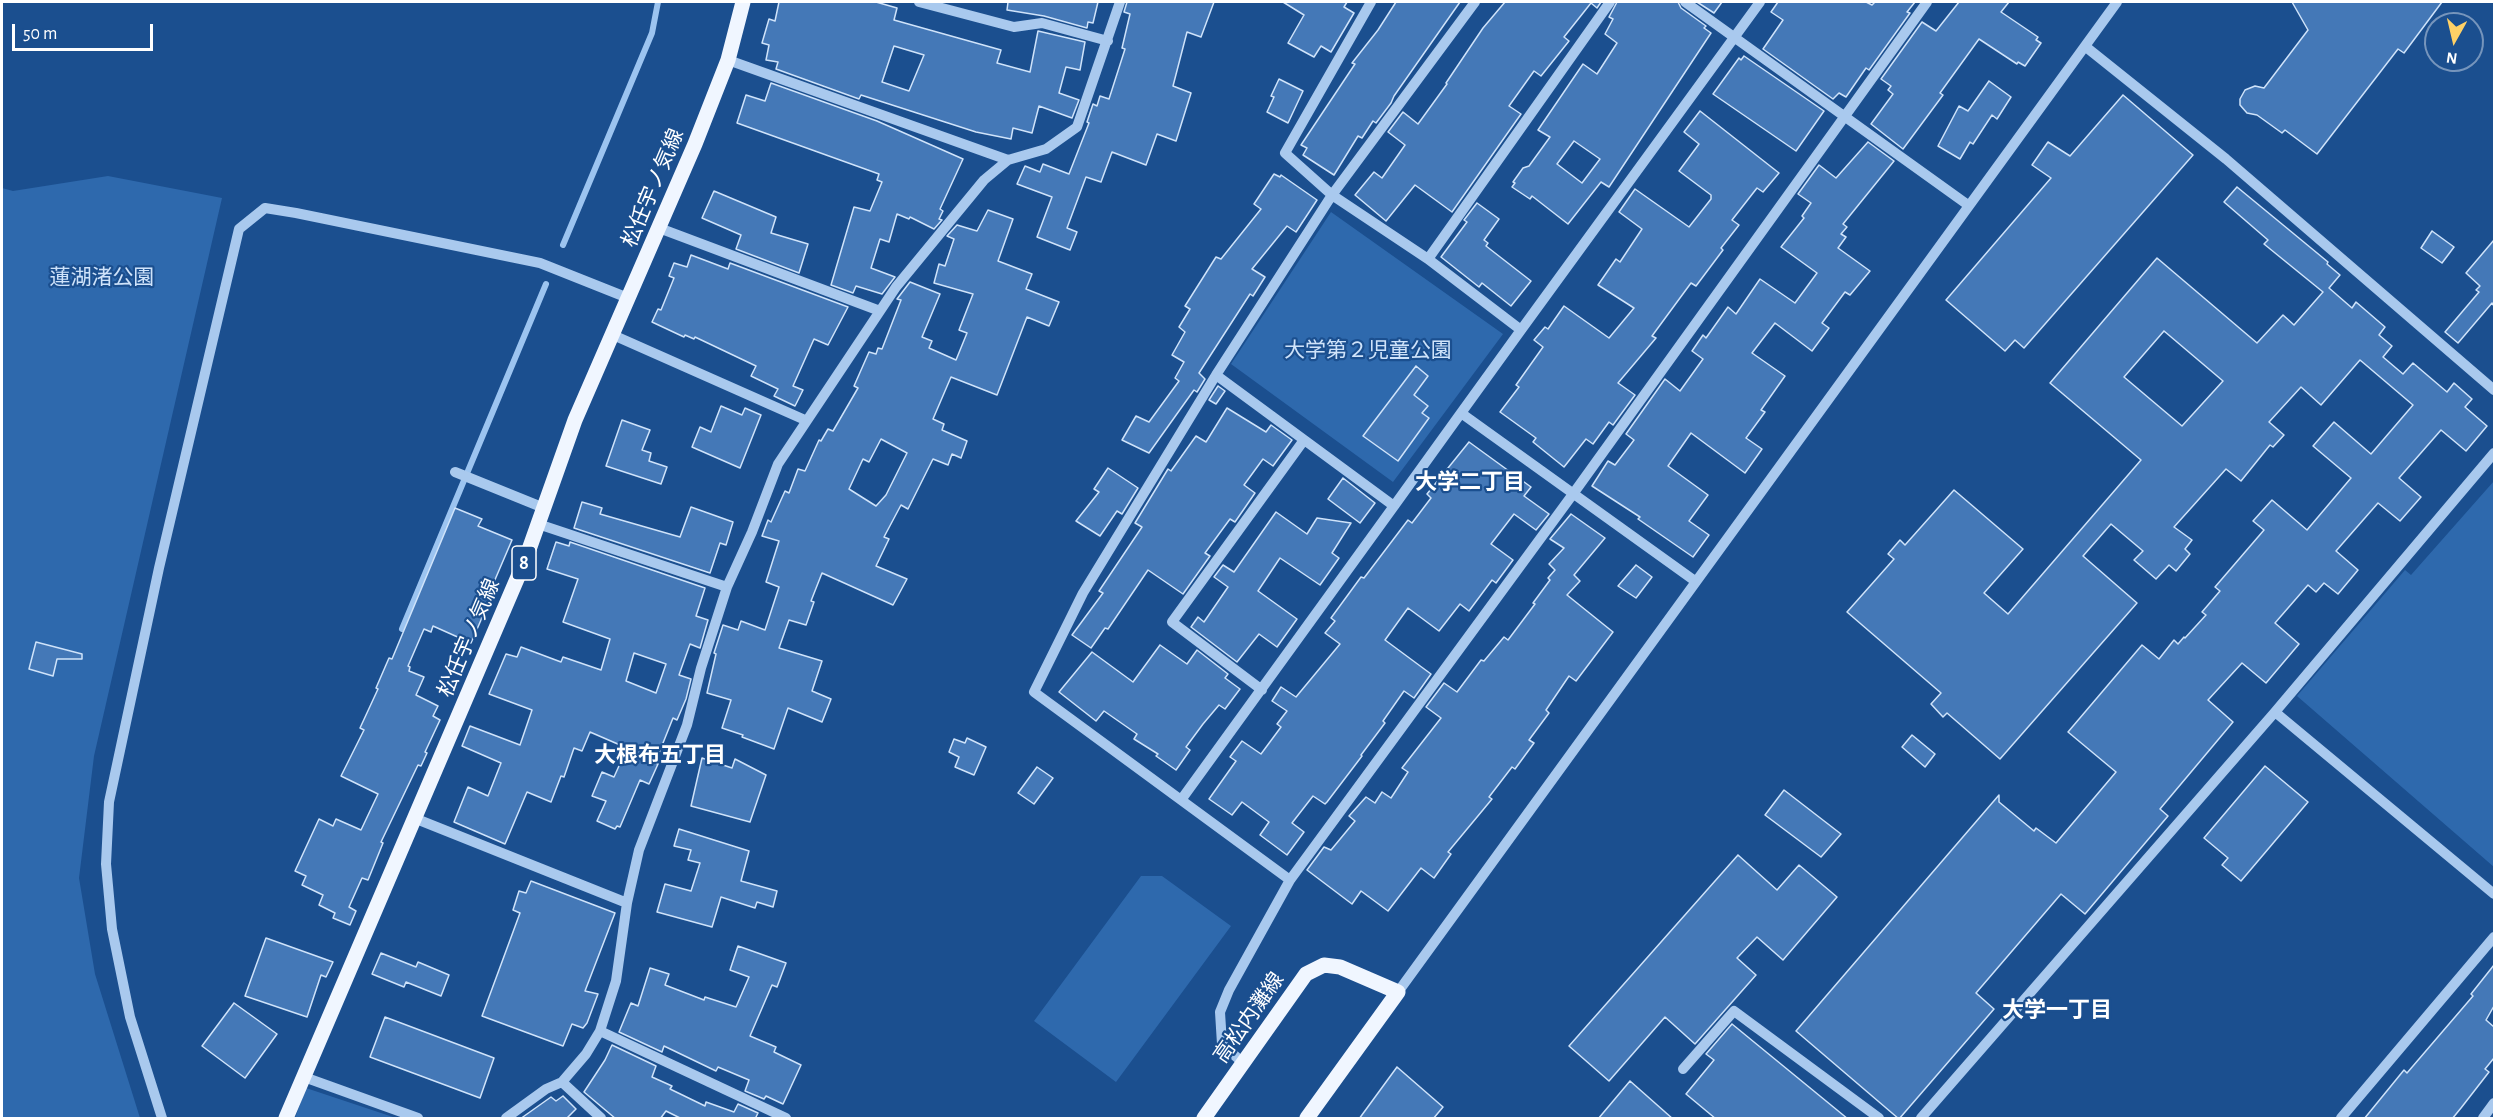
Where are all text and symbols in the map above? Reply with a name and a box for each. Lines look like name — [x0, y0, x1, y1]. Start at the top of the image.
scale bar — [15, 12, 156, 50]
north arrow — [2424, 12, 2484, 72]
text: 50 m — [23, 25, 57, 43]
text: N — [2445, 49, 2458, 67]
street label: 松任宇ノ気線 — [617, 125, 689, 251]
park label: 蓮湖渚公園 — [50, 265, 154, 291]
park label: 大学第２児童公園 — [1284, 338, 1452, 364]
district label: 大学二丁目 — [1415, 469, 1525, 495]
road number: 8 — [512, 546, 536, 580]
street label: 松任宇ノ気線 — [433, 575, 505, 701]
district label: 大根布五丁目 — [594, 742, 726, 768]
street label: 高松内灘線 — [1209, 968, 1289, 1068]
district label: 大学一丁目 — [2002, 997, 2112, 1023]

